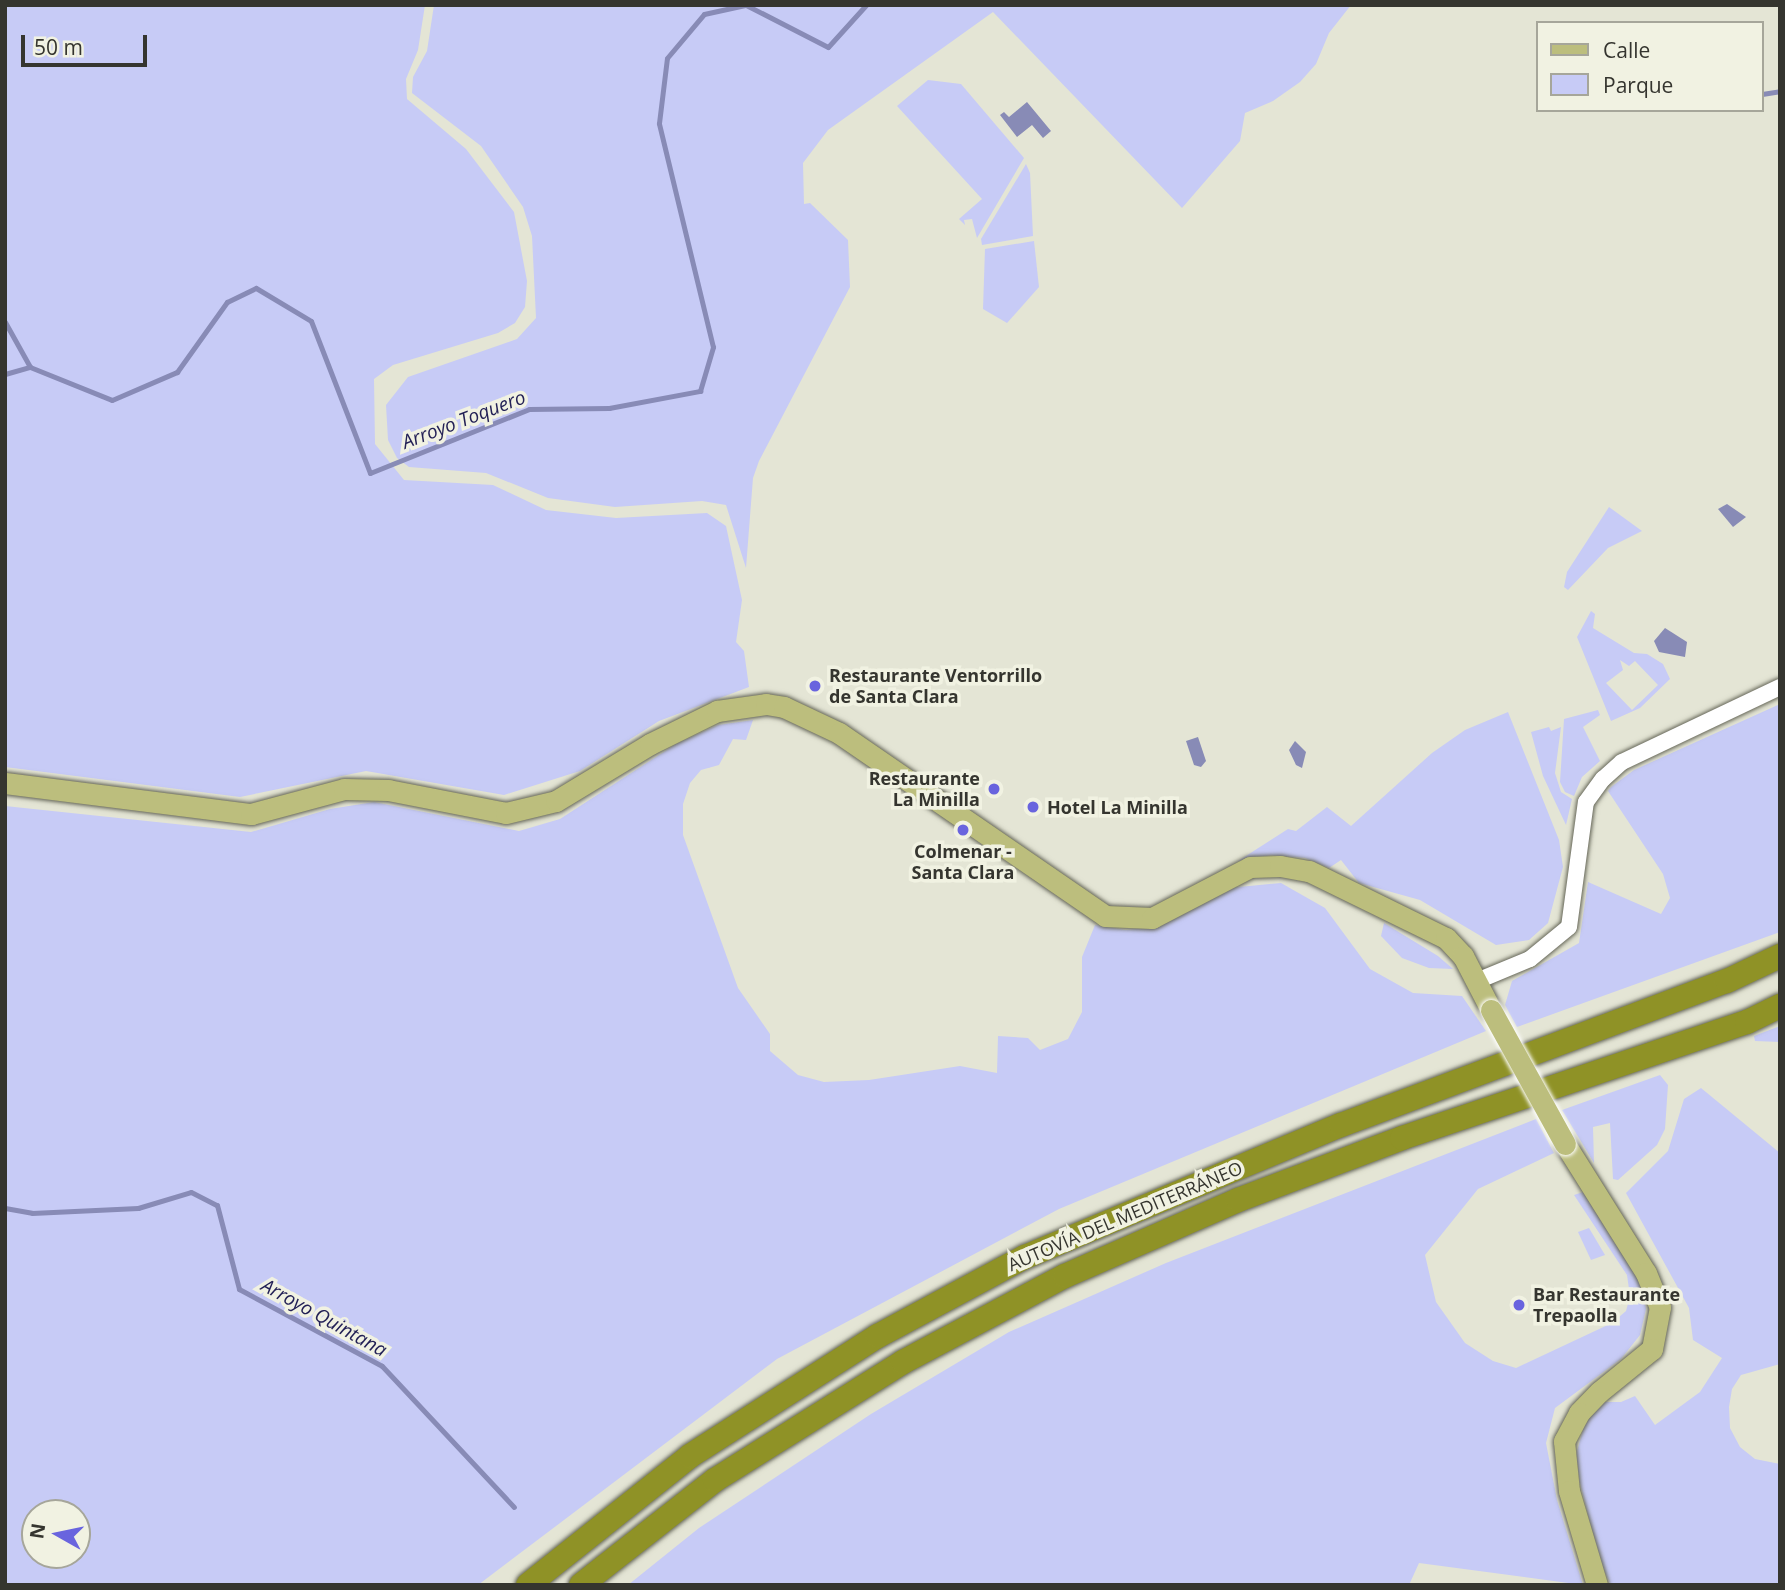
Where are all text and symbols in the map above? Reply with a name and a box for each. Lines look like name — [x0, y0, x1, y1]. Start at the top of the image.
scale bar — [24, 21, 150, 65]
legend — [1536, 21, 1764, 112]
text: 50 m — [34, 33, 83, 61]
text: Calle — [1603, 36, 1650, 64]
text: Parque — [1603, 71, 1673, 99]
water label: Arroyo Toquero — [399, 386, 529, 454]
place label: Restaurante Ventorrillo de Santa Clara — [829, 665, 1042, 708]
marker: Restaurante Ventorrillo de Santa Clara — [807, 678, 823, 694]
place label: Restaurante La Minilla — [869, 768, 980, 810]
marker: Restaurante La Minilla — [986, 781, 1002, 797]
place label: Hotel La Minilla — [1047, 796, 1188, 818]
marker: Hotel La Minilla — [1025, 799, 1041, 815]
marker: Colmenar - Santa Clara — [955, 822, 971, 838]
place label: Colmenar - Santa Clara — [912, 841, 1014, 884]
street label: AUTOVÍA DEL MEDITERRÁNEO — [1004, 1157, 1246, 1275]
water label: Arroyo Quintana — [257, 1274, 391, 1362]
place label: Bar Restaurante Trepaolla — [1533, 1284, 1680, 1326]
marker: Bar Restaurante Trepaolla — [1511, 1297, 1527, 1313]
north arrow — [21, 1499, 91, 1569]
text: N — [23, 1521, 51, 1541]

